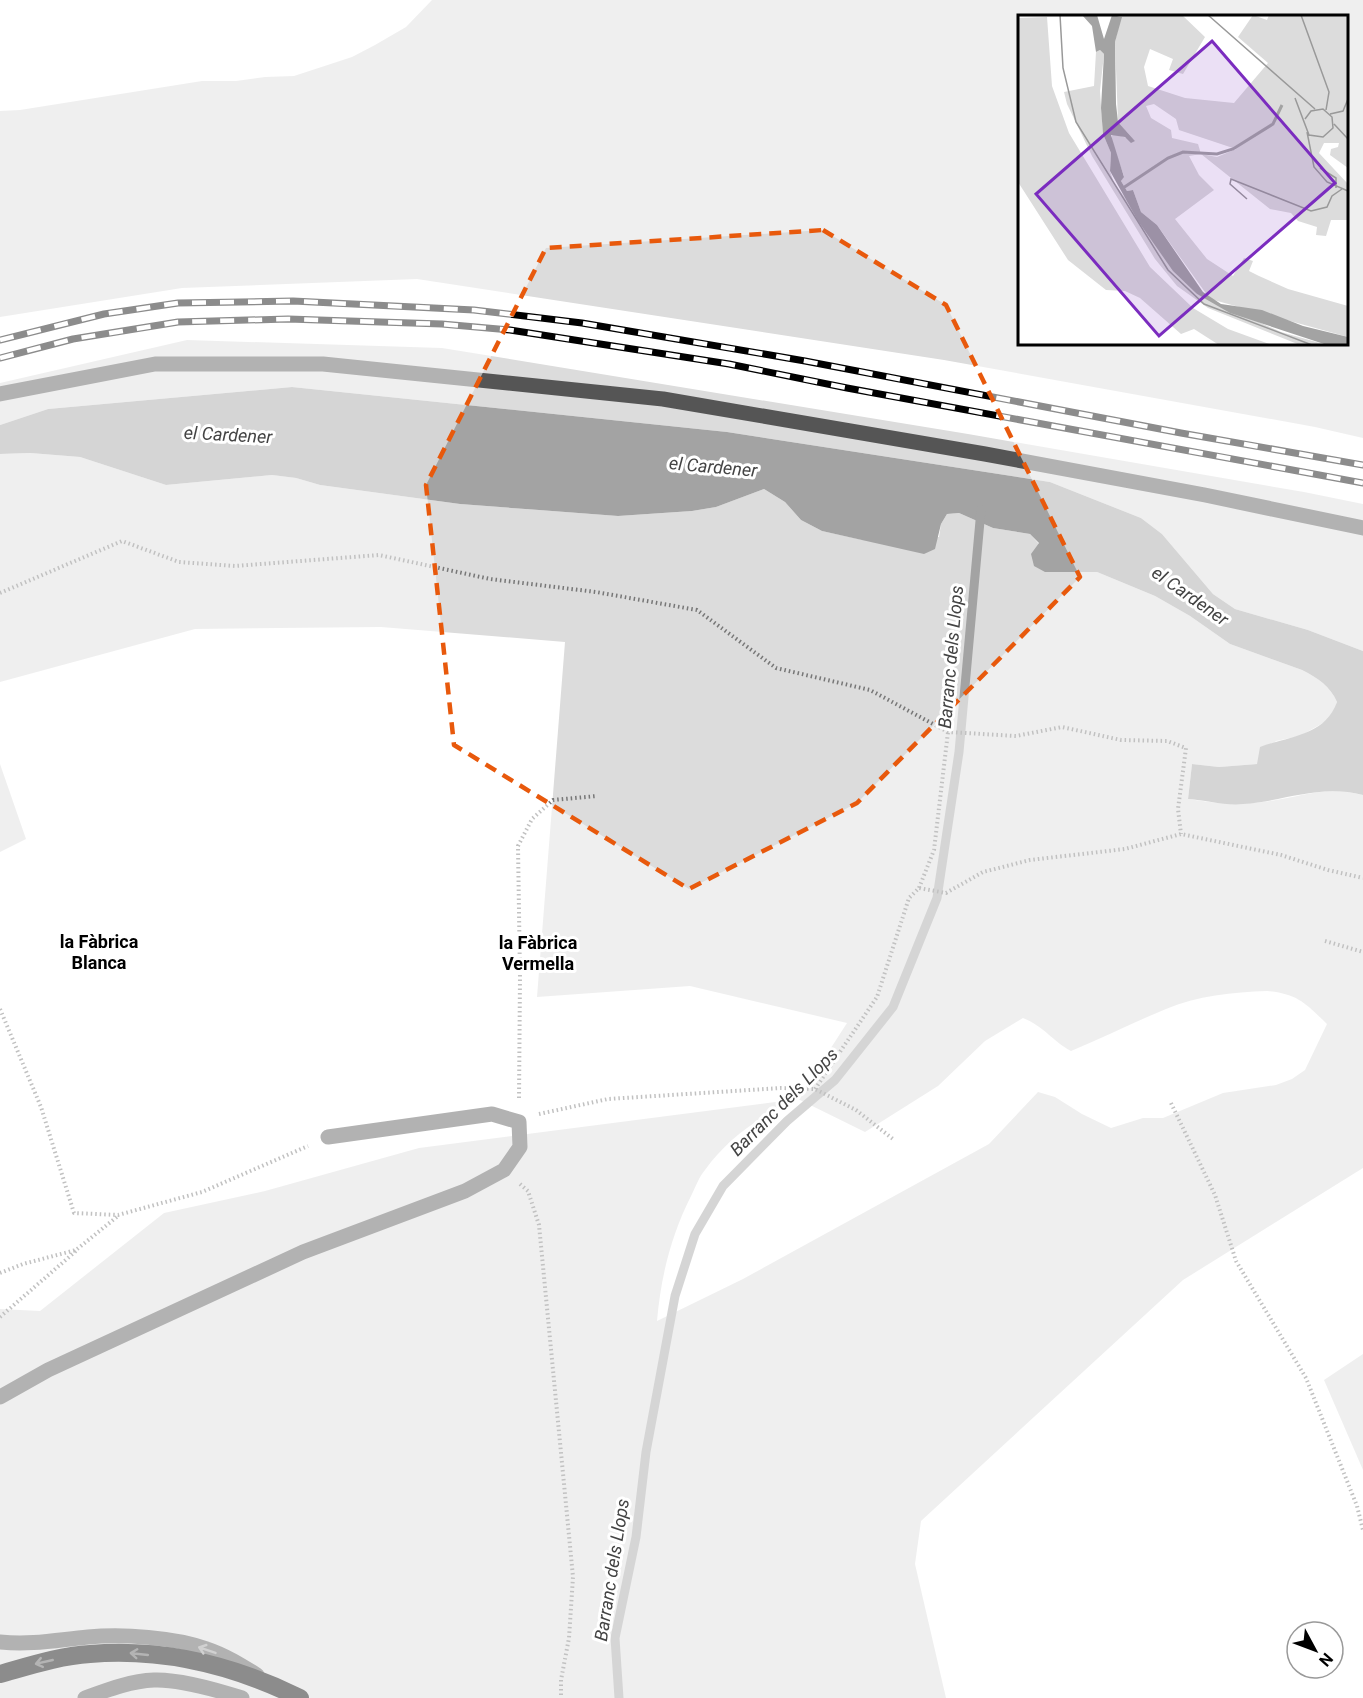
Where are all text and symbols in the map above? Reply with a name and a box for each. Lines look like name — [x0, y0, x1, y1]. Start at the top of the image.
inset map — [1018, 15, 1348, 345]
water label: el Cardener — [183, 422, 274, 447]
water label: el Cardener — [668, 452, 759, 481]
water label: el Cardener — [1148, 562, 1233, 630]
water label: Barranc dels Llops — [934, 584, 967, 729]
district label: la Fàbrica Blanca — [60, 931, 139, 973]
district label: la Fàbrica Vermella — [499, 932, 578, 974]
water label: Barranc dels Llops — [725, 1043, 842, 1160]
water label: Barranc dels Llops — [590, 1497, 633, 1643]
north arrow — [1285, 1620, 1345, 1680]
one-way arrow — [198, 1643, 217, 1654]
one-way arrow — [130, 1648, 150, 1659]
text: N — [1315, 1649, 1337, 1670]
one-way arrow — [34, 1657, 54, 1668]

